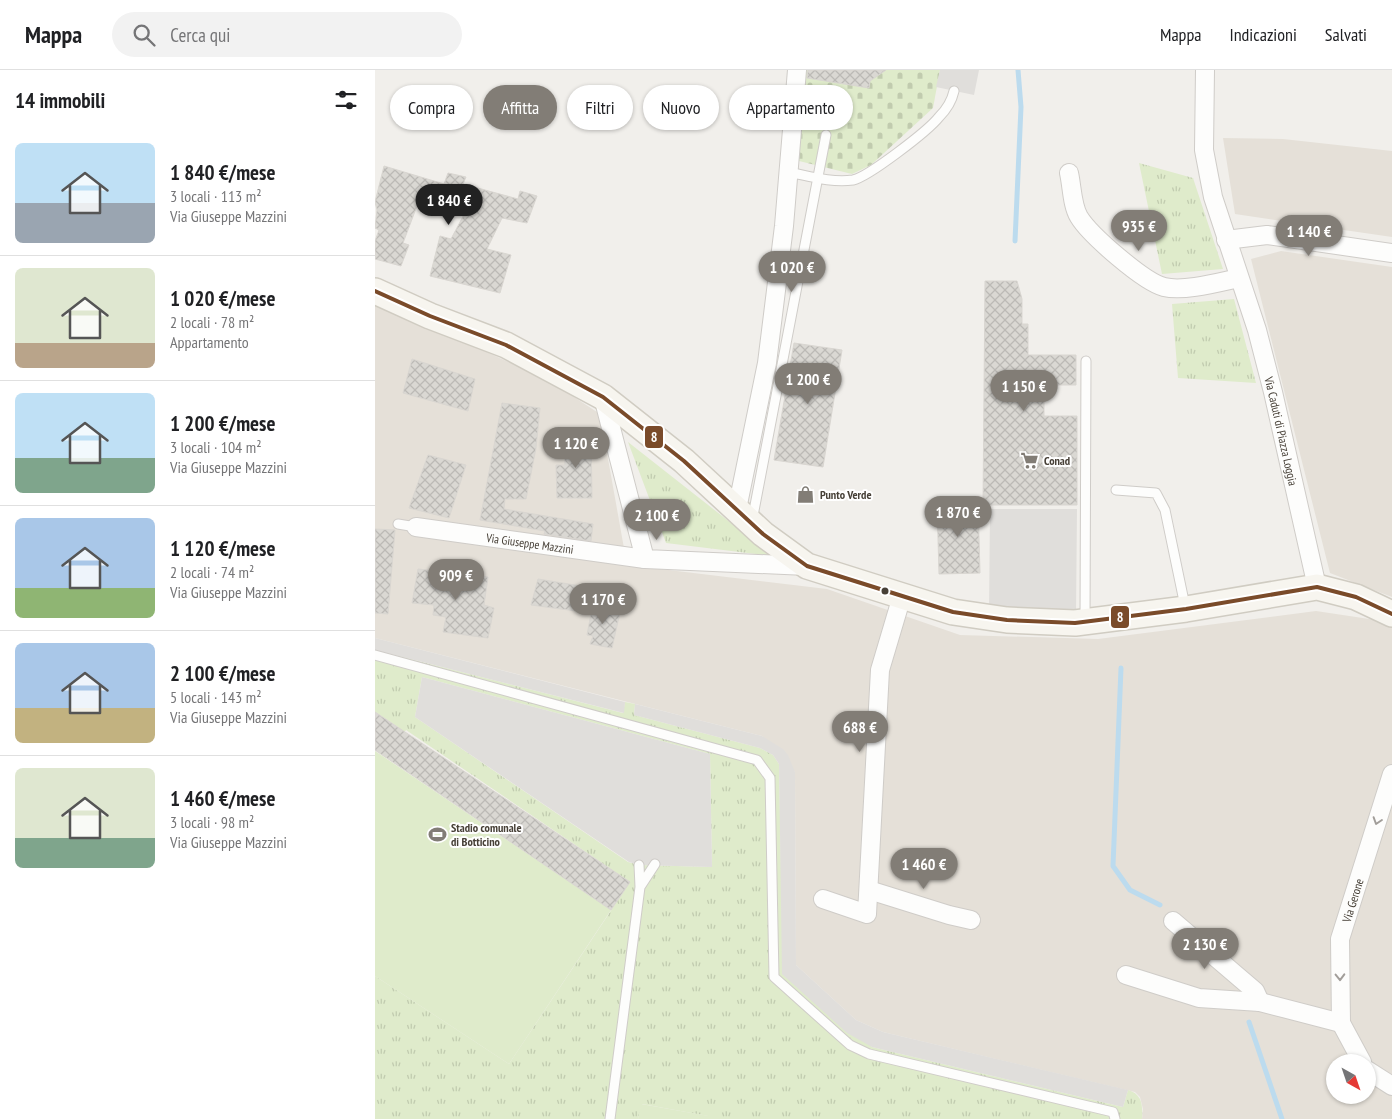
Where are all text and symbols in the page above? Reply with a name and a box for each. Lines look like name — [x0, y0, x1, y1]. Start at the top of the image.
search box — [112, 12, 462, 57]
text: Mappa — [25, 19, 82, 50]
icon: search — [130, 21, 158, 49]
text: Cerca qui — [170, 23, 230, 47]
text: Mappa — [1160, 23, 1201, 46]
text: Indicazioni — [1229, 23, 1297, 46]
text: Salvati — [1325, 23, 1367, 46]
chip: Compra — [390, 85, 473, 130]
chip: Affitta — [483, 85, 557, 130]
chip: Filtri — [567, 85, 633, 130]
chip: Nuovo — [643, 85, 719, 130]
chip: Appartamento — [729, 85, 853, 130]
icon: filters — [332, 86, 360, 114]
text: 14 immobili — [15, 87, 105, 114]
text: 1 840 €/mese — [170, 159, 275, 186]
icon: home — [55, 163, 115, 223]
pin: 1 840 € — [403, 184, 495, 226]
text: 3 locali · 113 m² — [170, 186, 261, 206]
text: 1 840 € — [427, 190, 471, 210]
text: Via Giuseppe Mazzini — [170, 206, 287, 226]
pin: 935 € — [1104, 210, 1174, 252]
pin: 1 140 € — [1263, 214, 1355, 257]
text: 935 € — [1122, 216, 1156, 236]
text: 1 140 € — [1287, 221, 1331, 241]
pin: 1 020 € — [746, 250, 838, 293]
text: 1 020 € — [770, 257, 814, 277]
text: 1 020 €/mese — [170, 285, 275, 312]
icon: home — [55, 288, 115, 348]
text: 2 locali · 78 m² — [170, 312, 254, 332]
text: Appartamento — [170, 332, 249, 352]
pin: 1 200 € — [762, 362, 854, 405]
text: 1 200 € — [786, 369, 830, 389]
pin: 1 150 € — [978, 370, 1070, 412]
street label: Via Caduti di Piazza Loggia — [1262, 374, 1301, 487]
text: 1 150 € — [1002, 376, 1046, 396]
text: 1 200 €/mese — [170, 410, 275, 437]
icon: home — [55, 413, 115, 473]
line badge: 8 — [644, 425, 664, 449]
pin: 1 120 € — [530, 426, 622, 469]
text: 8 — [651, 428, 657, 446]
text: 1 120 € — [554, 433, 598, 453]
text: 3 locali · 104 m² — [170, 437, 261, 457]
supermarket icon: Conad — [1020, 450, 1040, 470]
place label: Conad — [1044, 453, 1070, 468]
text: Via Giuseppe Mazzini — [170, 457, 287, 477]
shop icon: Punto Verde — [796, 484, 816, 504]
place label: Punto Verde — [820, 487, 872, 502]
pin: 1 870 € — [912, 496, 1004, 538]
pin: 2 100 € — [611, 498, 703, 541]
text: 1 870 € — [936, 502, 980, 522]
text: 2 100 € — [635, 505, 679, 525]
street label: Via Giuseppe Mazzini — [484, 529, 574, 556]
text: 1 120 €/mese — [170, 535, 275, 562]
icon: home — [55, 538, 115, 598]
pin: 909 € — [421, 558, 491, 601]
text: 2 locali · 74 m² — [170, 562, 254, 582]
text: 909 € — [439, 565, 473, 585]
text: Via Giuseppe Mazzini — [170, 582, 287, 602]
pin: 1 170 € — [557, 582, 649, 625]
unlabelled marker — [880, 586, 890, 596]
text: 1 170 € — [581, 589, 625, 609]
line badge: 8 — [1110, 605, 1130, 629]
text: 8 — [1117, 608, 1123, 626]
text: 2 100 €/mese — [170, 660, 275, 687]
icon: home — [55, 663, 115, 723]
text: 5 locali · 143 m² — [170, 687, 261, 707]
text: Via Giuseppe Mazzini — [170, 707, 287, 727]
pin: 688 € — [825, 710, 895, 753]
text: 688 € — [843, 717, 877, 737]
text: 1 460 €/mese — [170, 785, 275, 812]
icon: home — [55, 788, 115, 848]
text: 3 locali · 98 m² — [170, 812, 254, 832]
one-way arrow — [1373, 816, 1383, 824]
place label: Stadio comunale di Botticino — [451, 820, 522, 849]
sports icon: Stadio comunale di Botticino — [427, 824, 447, 844]
text: Via Giuseppe Mazzini — [170, 832, 287, 852]
pin: 1 460 € — [878, 848, 970, 890]
text: 1 460 € — [902, 854, 946, 874]
street label: Via Gerone — [1338, 876, 1366, 925]
pin: 2 130 € — [1159, 928, 1251, 970]
text: 2 130 € — [1183, 934, 1227, 954]
one-way arrow — [1335, 974, 1345, 982]
north arrow — [1326, 1054, 1376, 1104]
map controls — [1326, 1054, 1376, 1104]

